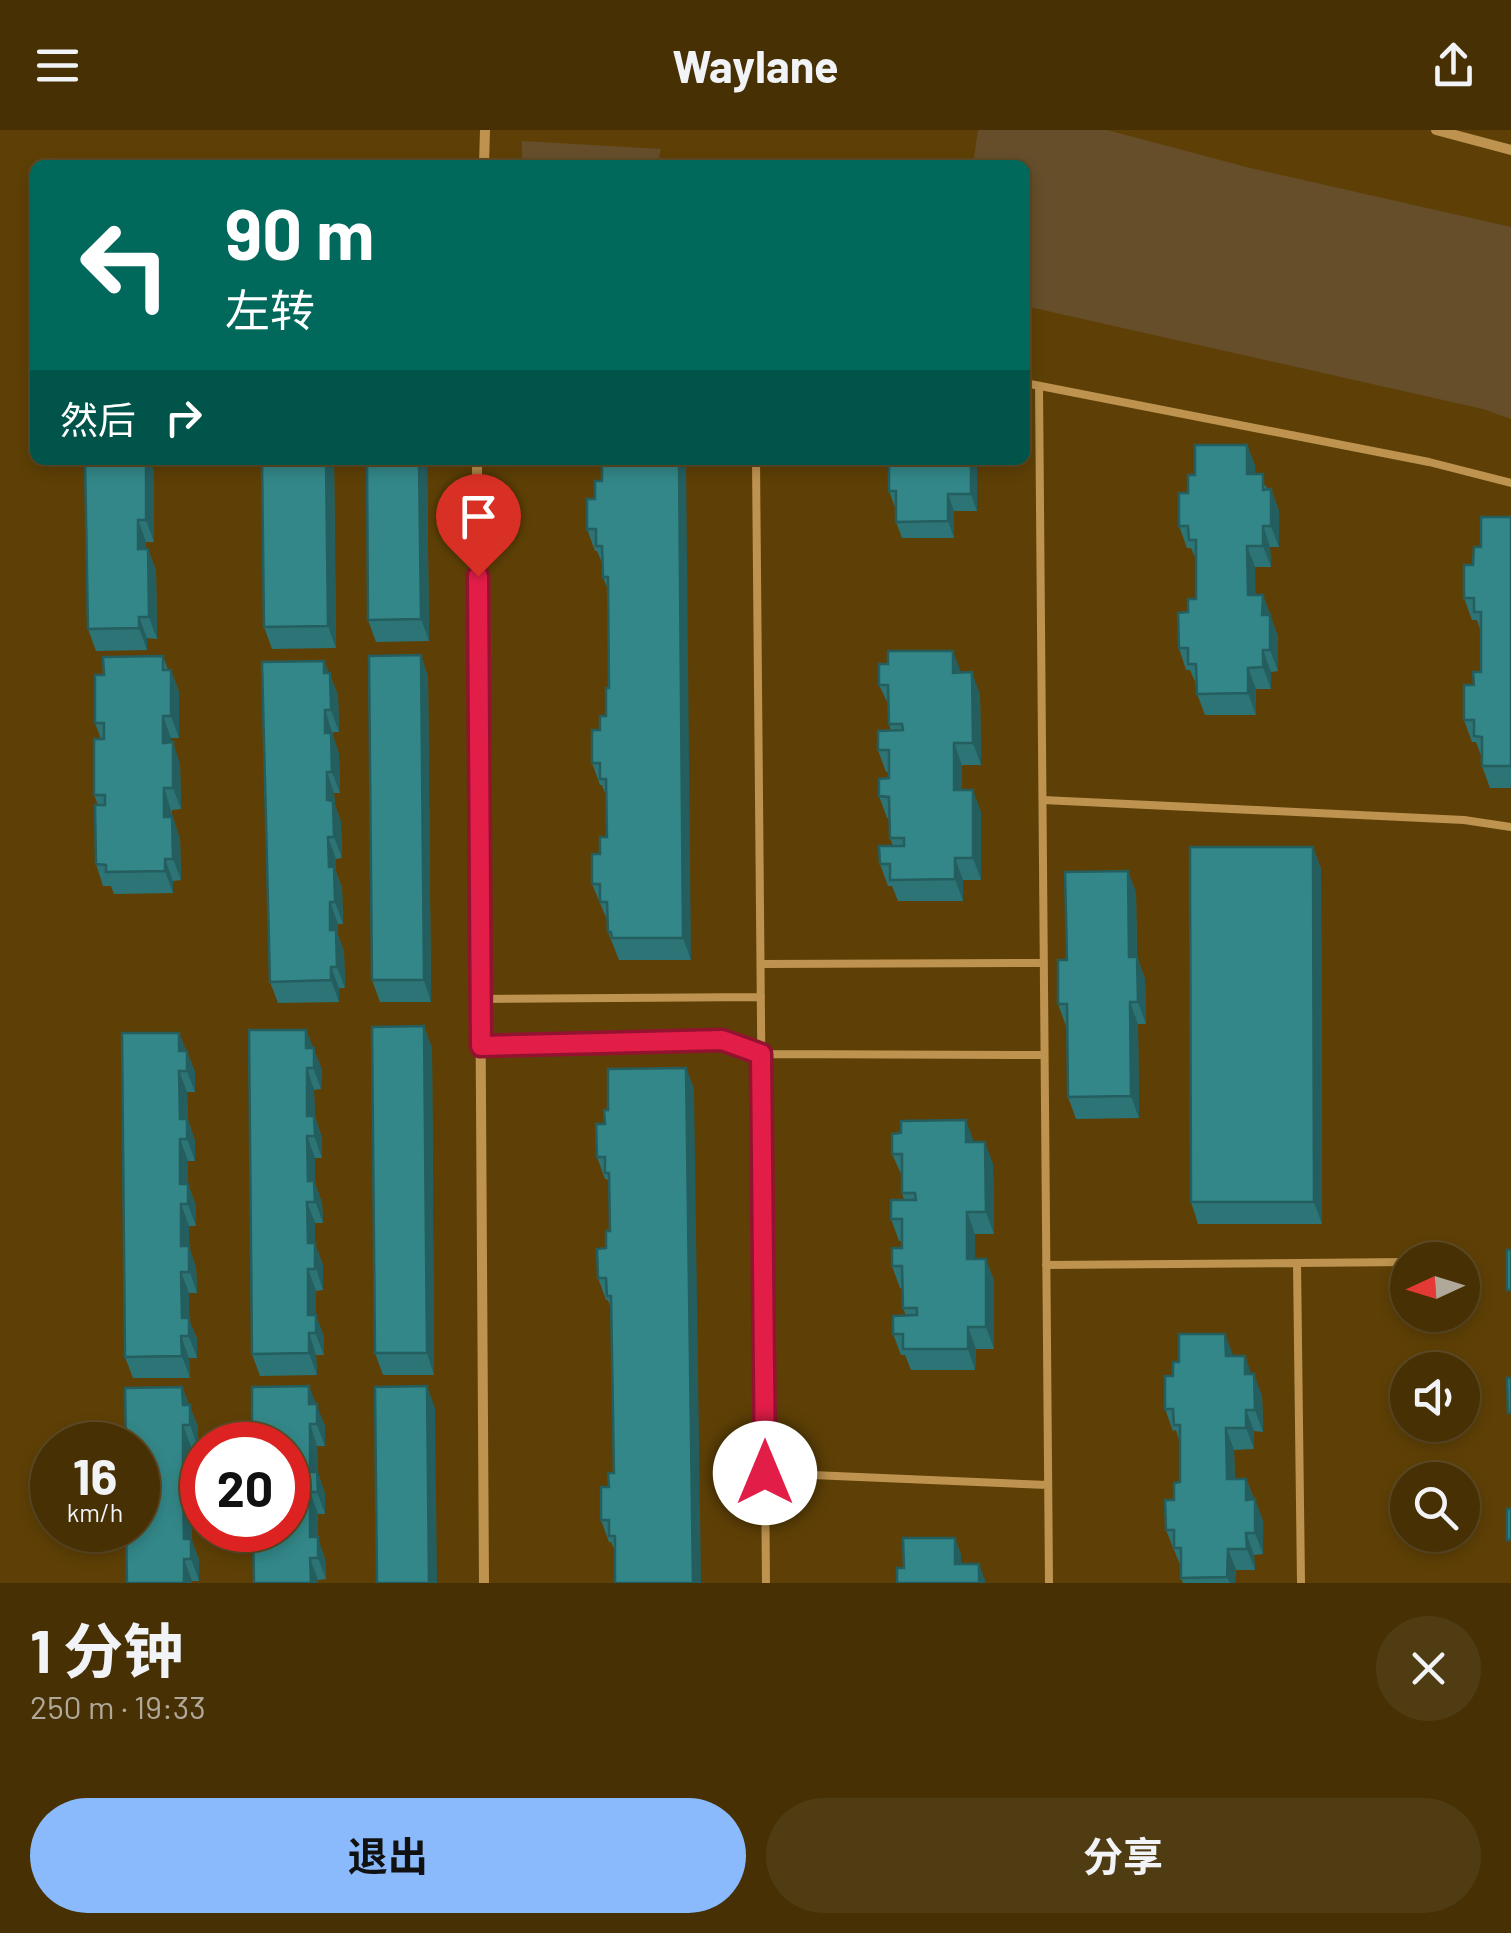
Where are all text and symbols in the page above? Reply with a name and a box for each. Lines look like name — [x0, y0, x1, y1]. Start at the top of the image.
icon: menu — [30, 38, 85, 93]
text: Waylane — [672, 38, 839, 92]
icon: share — [1426, 38, 1481, 93]
text: 90 m — [225, 190, 375, 274]
icon: left — [60, 200, 190, 330]
text: 左转 — [225, 282, 315, 336]
icon: right — [156, 390, 211, 445]
text: 然后 — [60, 396, 136, 442]
pin — [436, 474, 521, 577]
icon: arrive — [451, 489, 506, 544]
north arrow — [1390, 1242, 1480, 1332]
map controls — [1390, 1242, 1480, 1552]
button: sound — [1390, 1352, 1480, 1442]
position arrow — [713, 1421, 817, 1525]
speed limit sign: 20 — [180, 1422, 310, 1552]
text: 16 — [73, 1445, 117, 1505]
button: search — [1390, 1462, 1480, 1552]
text: km/h — [67, 1497, 123, 1527]
text: 1 分钟 — [30, 1613, 183, 1685]
button: close — [1376, 1616, 1481, 1721]
text: 250 m · 19:33 — [30, 1687, 206, 1725]
button: 退出 — [30, 1798, 746, 1913]
button: 分享 — [766, 1798, 1481, 1913]

